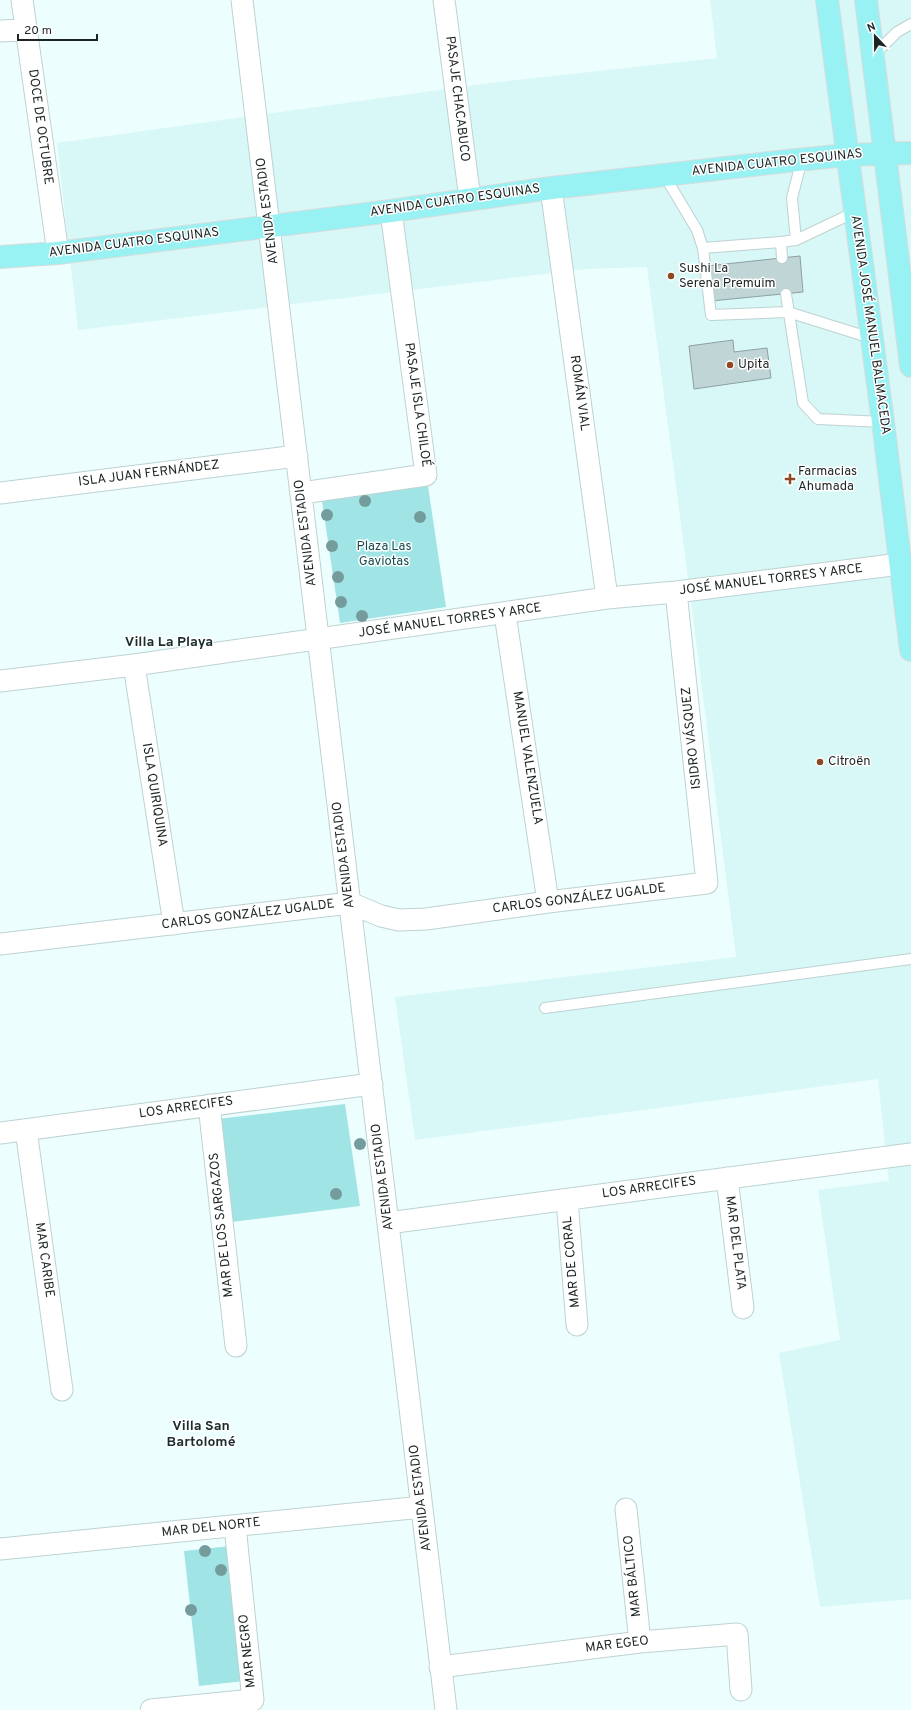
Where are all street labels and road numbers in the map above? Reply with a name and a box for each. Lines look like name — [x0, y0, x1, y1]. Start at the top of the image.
street label: PASAJE CHACABUCO — [441, 35, 473, 163]
street label: DOCE DE OCTUBRE — [24, 68, 56, 186]
street label: AVENIDA CUATRO ESQUINAS — [691, 146, 863, 180]
street label: AVENIDA ESTADIO — [253, 157, 283, 265]
street label: AVENIDA CUATRO ESQUINAS — [369, 181, 541, 221]
street label: AVENIDA JOSÉ MANUEL BALMACEDA — [847, 214, 895, 436]
street label: AVENIDA CUATRO ESQUINAS — [48, 225, 220, 261]
street label: PASAJE ISLA CHILOÉ — [400, 341, 436, 468]
street label: ROMÁN VIAL — [566, 354, 594, 432]
street label: ISLA JUAN FERNÁNDEZ — [77, 455, 220, 491]
street label: AVENIDA ESTADIO — [291, 479, 321, 587]
street label: JOSÉ MANUEL TORRES Y ARCE — [678, 559, 864, 599]
street label: JOSÉ MANUEL TORRES Y ARCE — [357, 598, 543, 642]
street label: ISIDRO VÁSQUEZ — [677, 686, 705, 790]
street label: MANUEL VALENZUELA — [509, 690, 546, 826]
street label: ISLA QUIRIQUINA — [138, 742, 170, 848]
street label: AVENIDA ESTADIO — [329, 801, 359, 909]
street label: CARLOS GONZÁLEZ UGALDE — [492, 878, 666, 918]
street label: CARLOS GONZÁLEZ UGALDE — [161, 894, 335, 934]
street label: LOS ARRECIFES — [138, 1093, 234, 1123]
street label: AVENIDA ESTADIO — [368, 1123, 398, 1231]
street label: MAR DE LOS SARGAZOS — [206, 1152, 238, 1298]
street label: LOS ARRECIFES — [601, 1173, 697, 1203]
street label: MAR DEL PLATA — [721, 1195, 749, 1291]
street label: MAR DE CORAL — [560, 1216, 584, 1308]
street label: MAR CARIBE — [31, 1221, 57, 1299]
street label: AVENIDA ESTADIO — [406, 1444, 436, 1552]
street label: MAR DEL NORTE — [161, 1515, 261, 1541]
street label: MAR BÁLTICO — [619, 1534, 645, 1618]
street label: MAR NEGRO — [236, 1613, 260, 1689]
street label: MAR EGEO — [584, 1633, 650, 1657]

